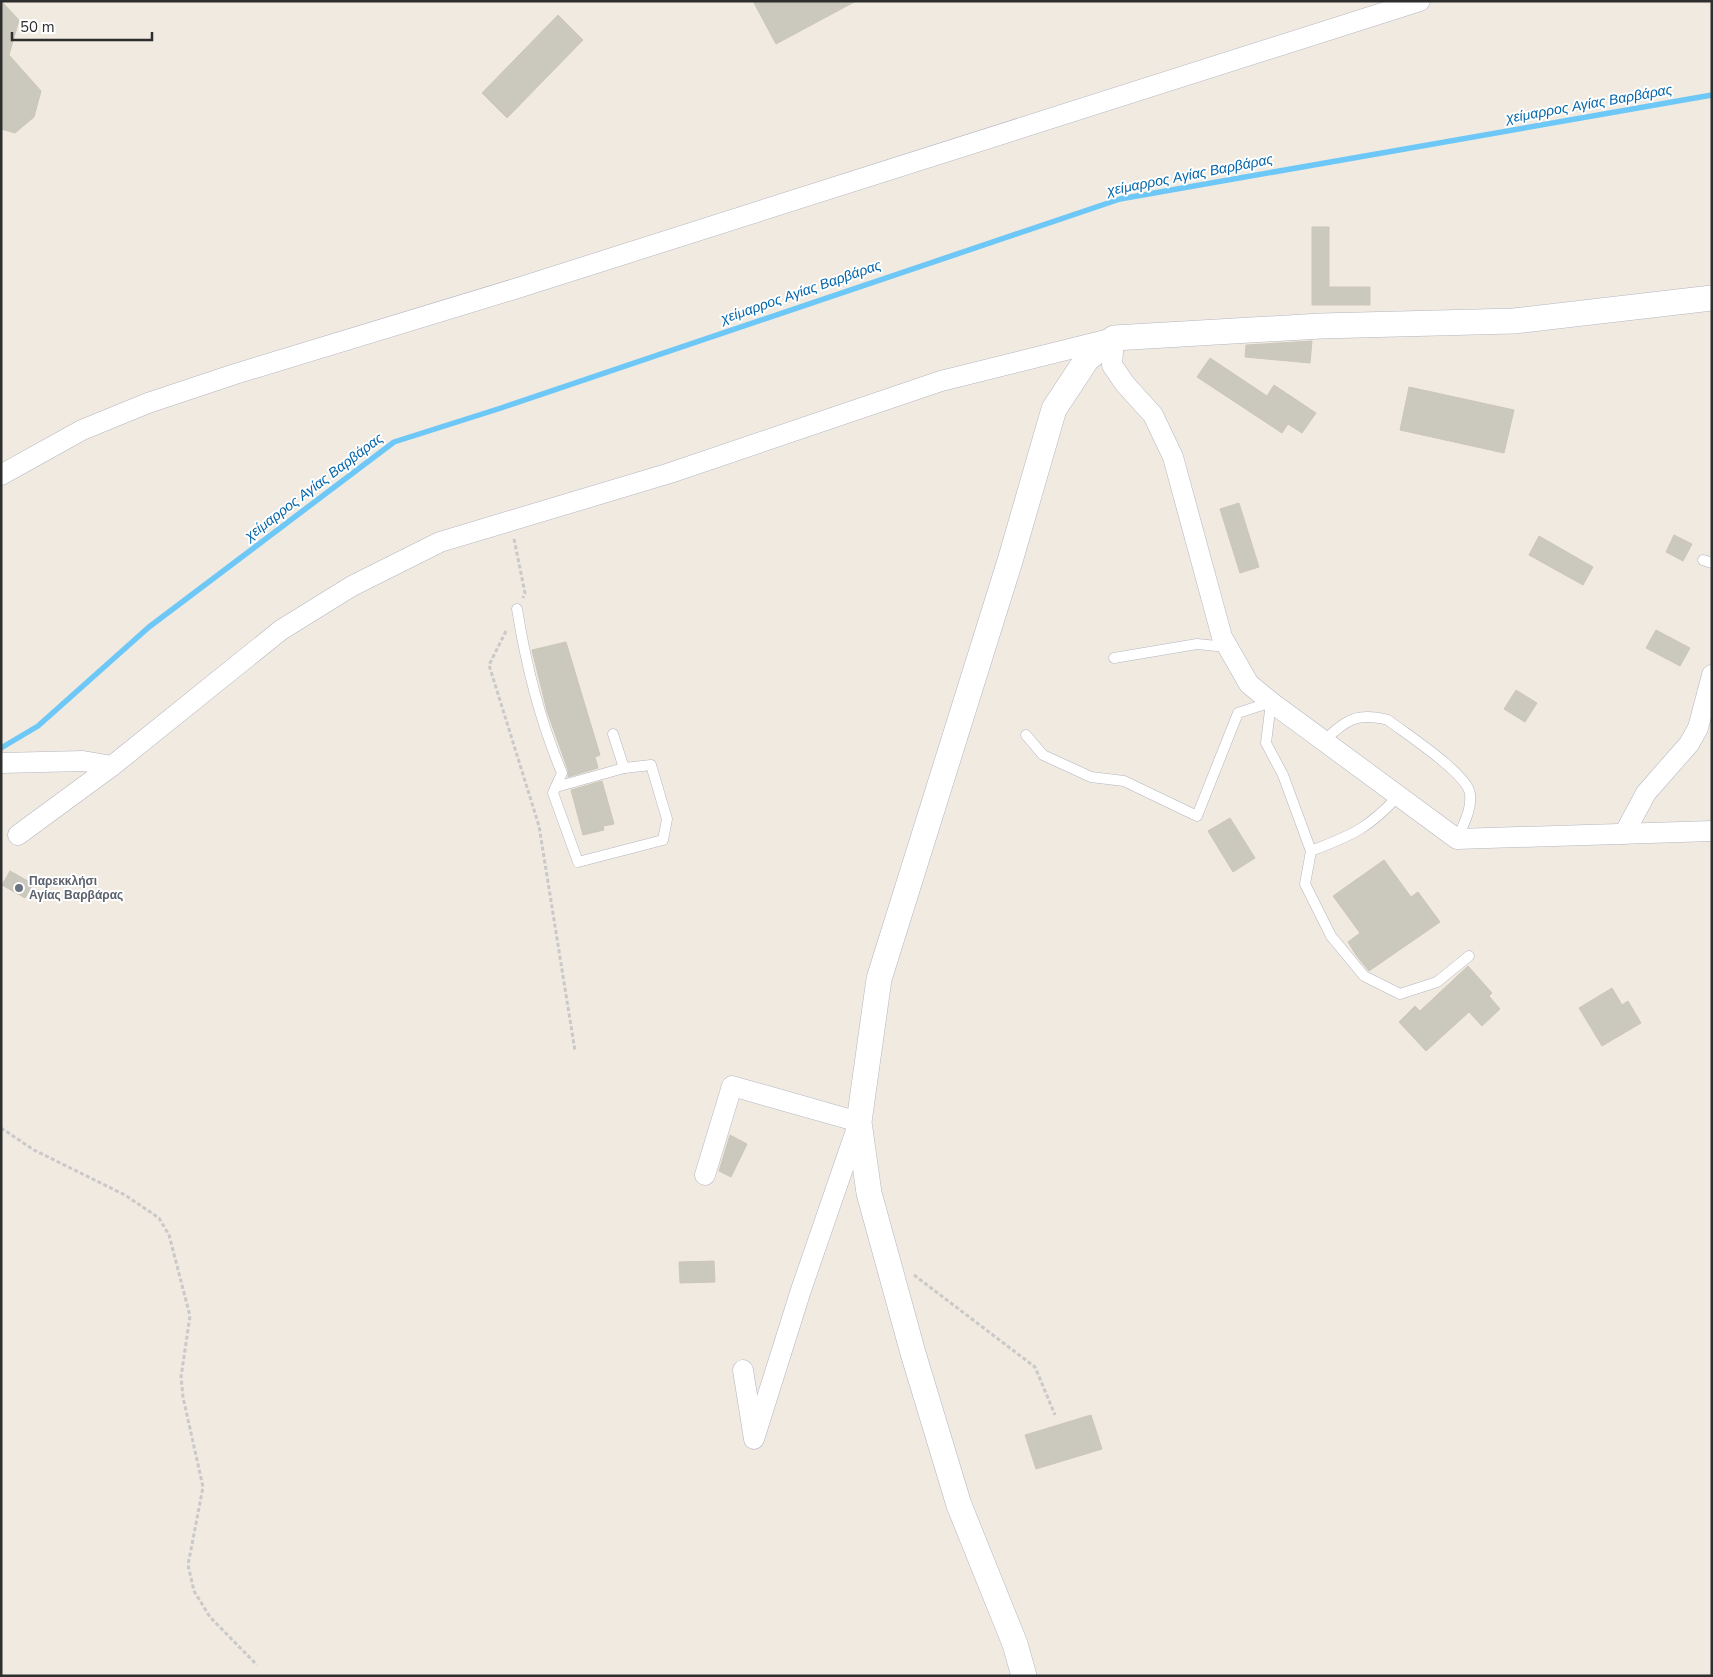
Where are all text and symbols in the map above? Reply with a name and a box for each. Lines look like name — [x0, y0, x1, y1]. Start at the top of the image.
scale bar — [12, 10, 152, 42]
text: 50 m — [20, 17, 55, 37]
water label: χείμαρρος Αγίας Βαρβάρας — [1502, 80, 1674, 128]
water label: χείμαρρος Αγίας Βαρβάρας — [1103, 150, 1275, 201]
water label: χείμαρρος Αγίας Βαρβάρας — [716, 255, 884, 329]
water label: χείμαρρος Αγίας Βαρβάρας — [239, 429, 387, 547]
place label: Παρεκκλήσι Αγίας Βαρβάρας — [29, 873, 123, 903]
marker: Παρεκκλήσι Αγίας Βαρβάρας — [13, 882, 25, 894]

